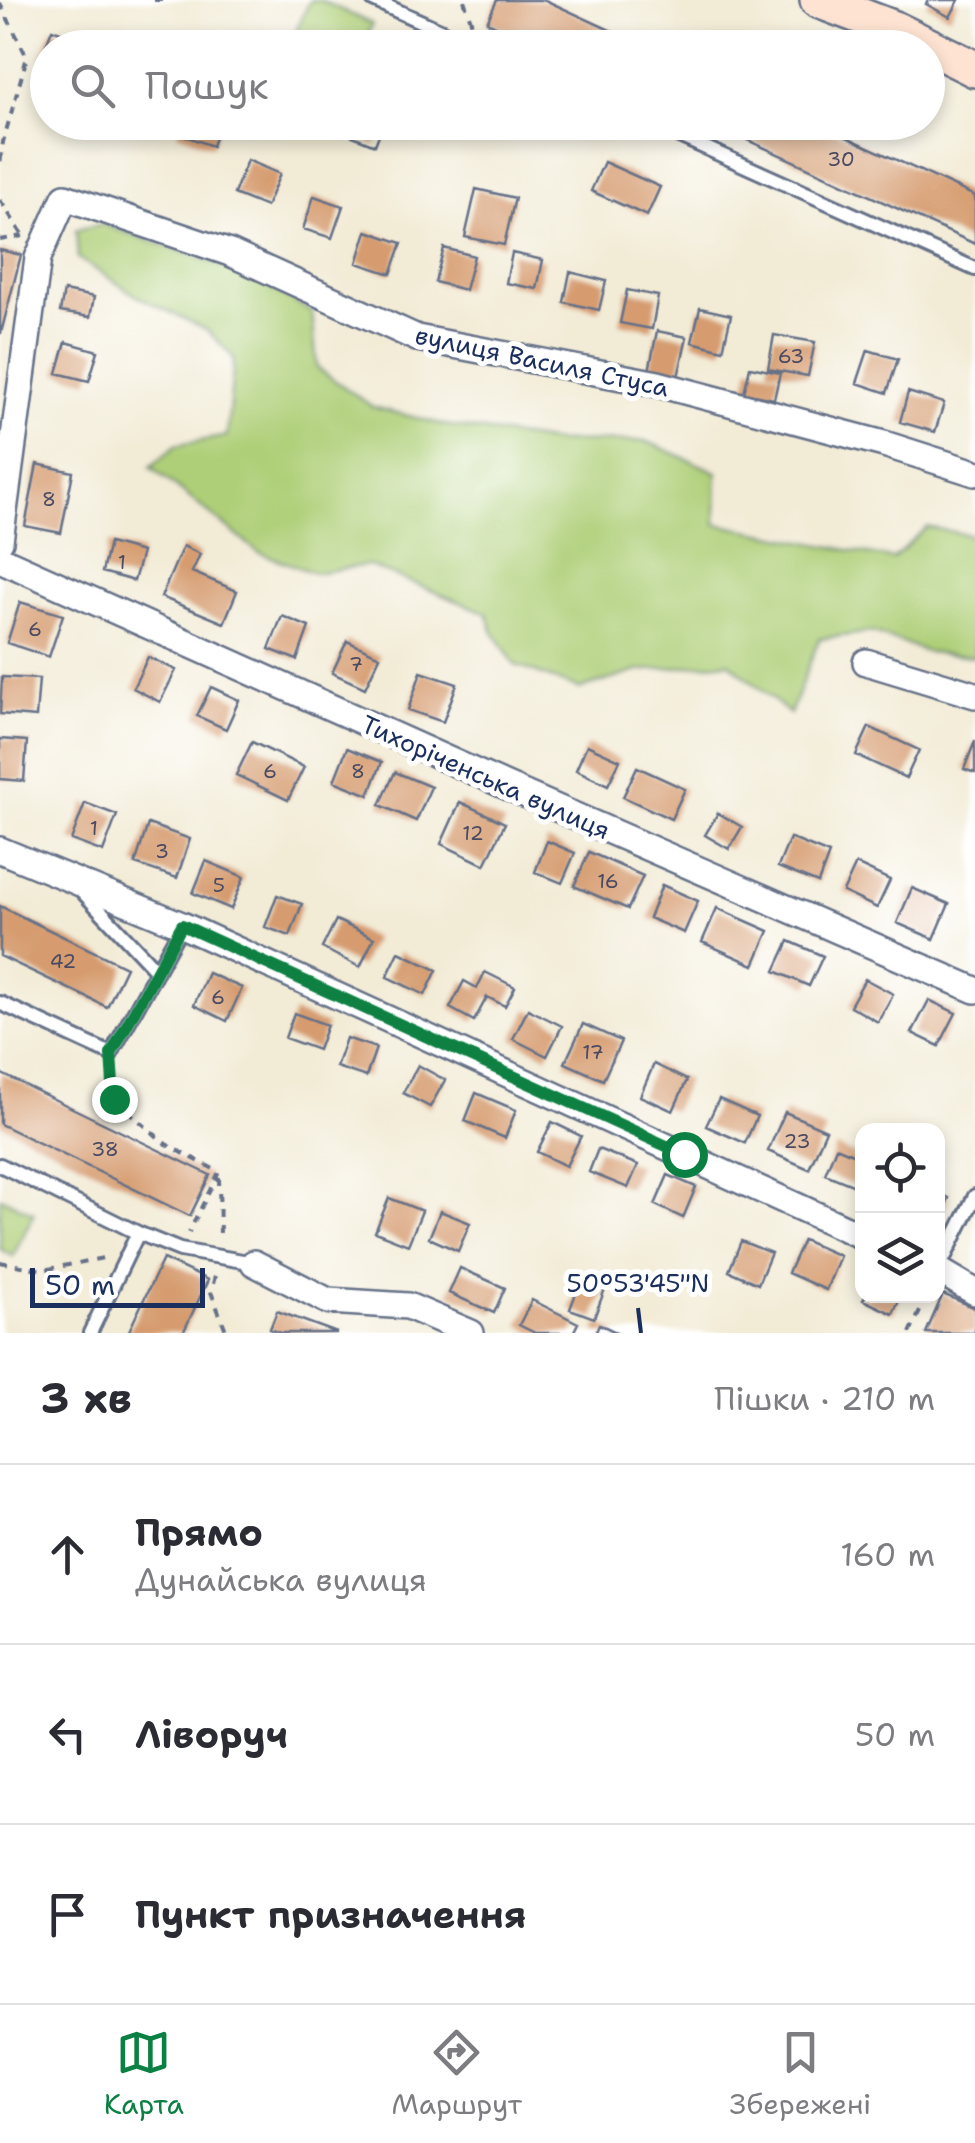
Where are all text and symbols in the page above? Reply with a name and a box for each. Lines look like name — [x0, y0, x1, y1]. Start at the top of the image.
search box — [30, 30, 945, 140]
icon: search — [65, 58, 120, 113]
text: Пошук — [145, 60, 268, 111]
house number: 30 — [827, 146, 855, 172]
street label: вулиця Василя Стуса — [412, 317, 672, 405]
house number: 63 — [778, 343, 804, 369]
house number: 8 — [42, 486, 56, 512]
house number: 1 — [118, 549, 126, 575]
house number: 6 — [28, 616, 42, 642]
house number: 7 — [349, 651, 363, 677]
street label: Тихоріченська вулиця — [356, 707, 616, 847]
house number: 6 — [263, 758, 277, 784]
house number: 8 — [351, 758, 365, 784]
house number: 1 — [90, 815, 98, 841]
house number: 12 — [462, 820, 484, 846]
house number: 3 — [155, 838, 169, 864]
house number: 16 — [597, 868, 619, 894]
house number: 5 — [213, 872, 225, 898]
house number: 42 — [50, 948, 76, 974]
house number: 6 — [211, 984, 225, 1010]
house number: 17 — [582, 1039, 604, 1065]
route end — [92, 1077, 138, 1123]
map controls — [855, 1123, 945, 1303]
button: locate — [855, 1123, 945, 1213]
house number: 23 — [784, 1128, 810, 1154]
route start — [662, 1132, 708, 1178]
house number: 38 — [91, 1136, 119, 1162]
button: layers — [855, 1213, 945, 1303]
scale bar — [30, 1263, 205, 1308]
text: 50 m — [45, 1266, 115, 1304]
text: 50°53'45"N — [567, 1266, 709, 1300]
text: 3 хв — [40, 1370, 132, 1426]
text: Пішки · 210 m — [714, 1377, 935, 1420]
text: Прямо — [135, 1507, 263, 1558]
icon: ahead — [40, 1527, 95, 1582]
text: 160 m — [840, 1533, 935, 1576]
text: Дунайська вулиця — [135, 1558, 427, 1601]
icon: left — [40, 1707, 95, 1762]
text: Ліворуч — [135, 1709, 288, 1760]
text: 50 m — [855, 1713, 935, 1756]
icon: arrive — [40, 1887, 95, 1942]
text: Пункт призначення — [135, 1889, 526, 1940]
tab: Карта — [104, 2025, 184, 2123]
tab: Маршрут — [391, 2025, 522, 2123]
tab: Збережені — [730, 2025, 871, 2123]

